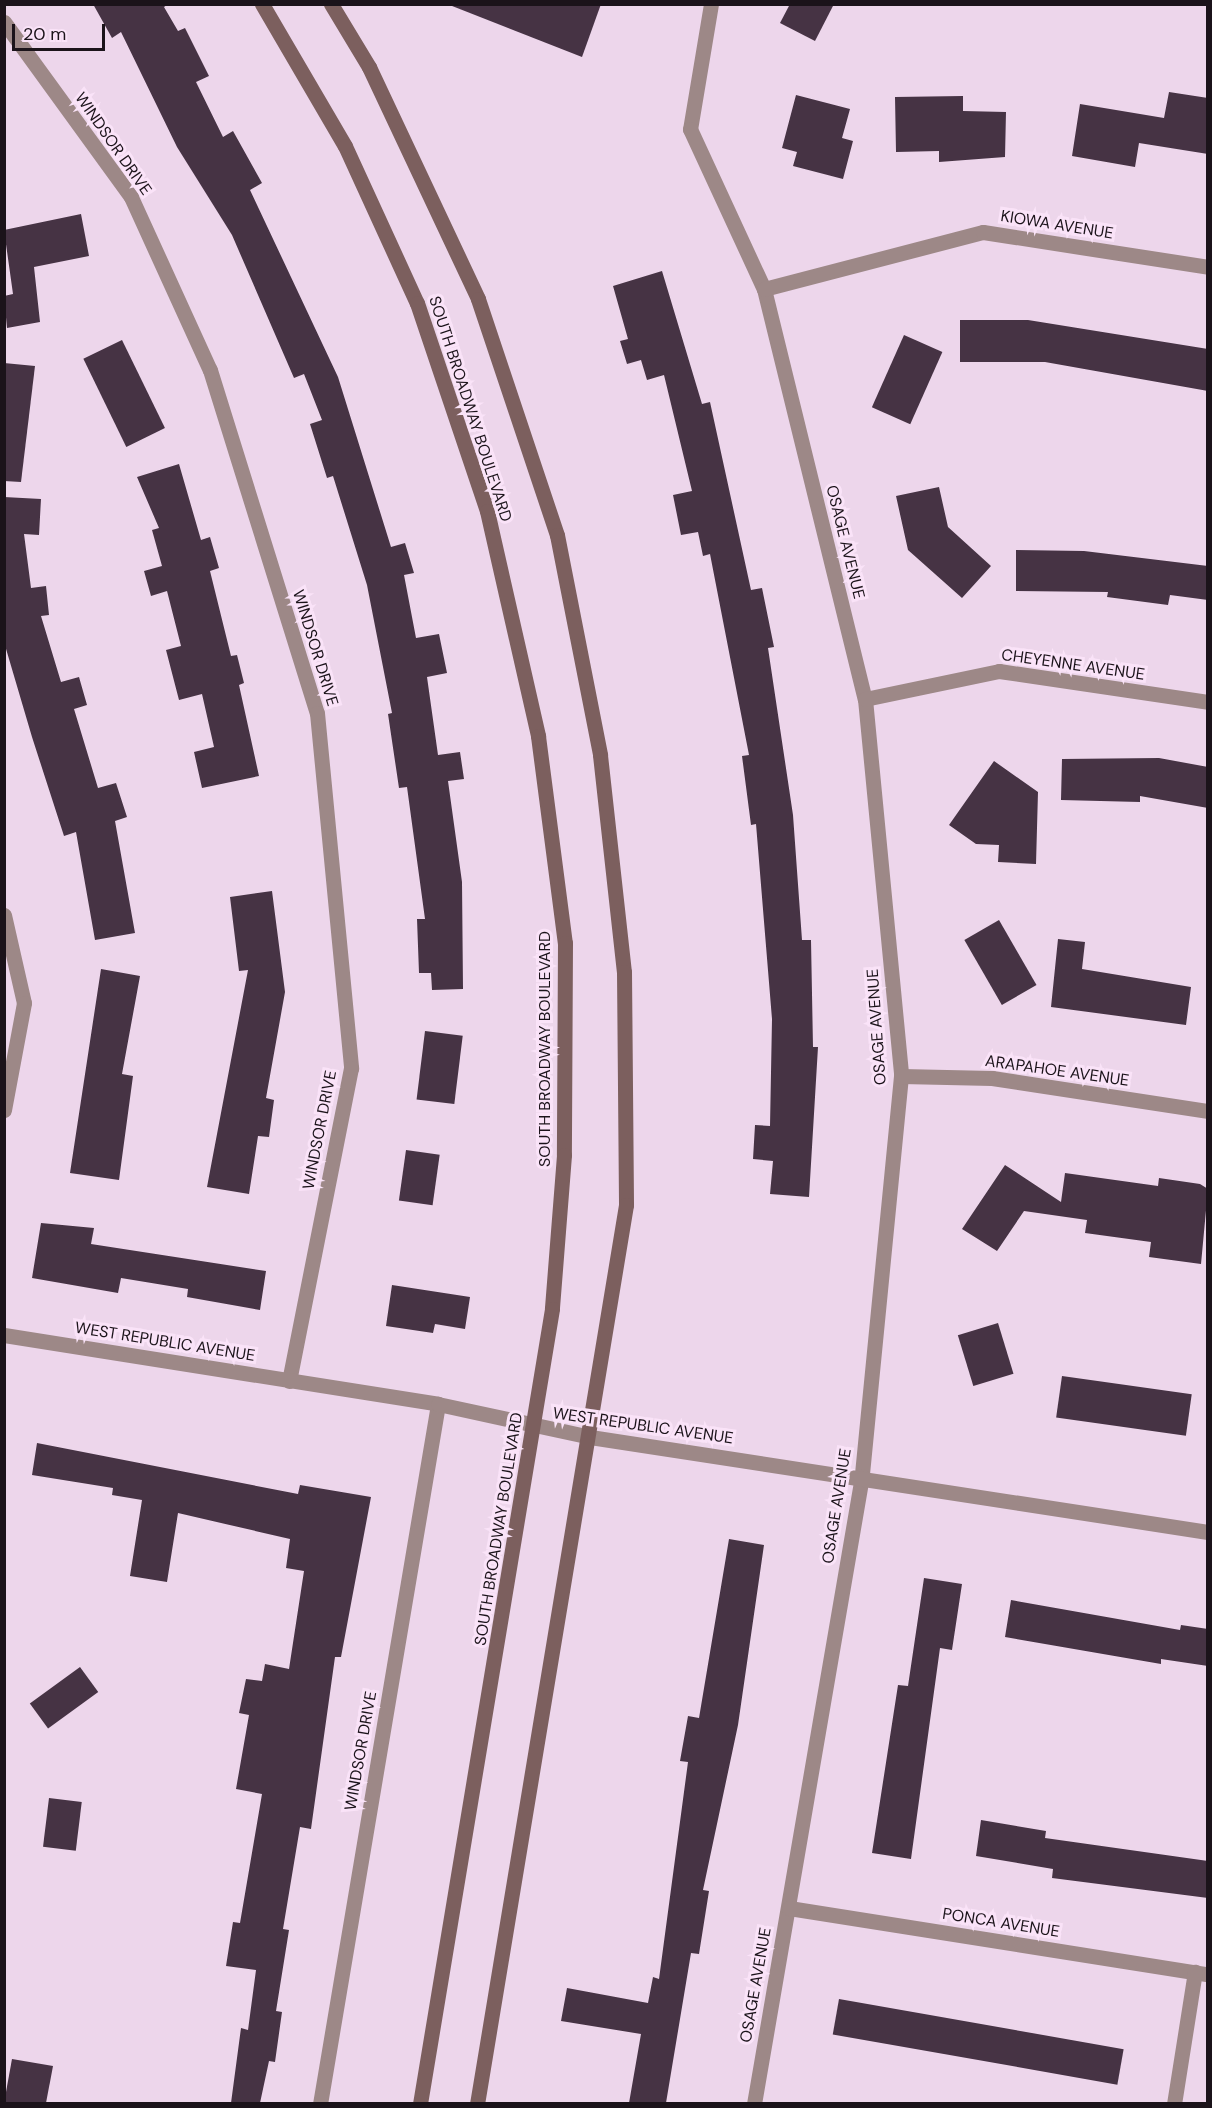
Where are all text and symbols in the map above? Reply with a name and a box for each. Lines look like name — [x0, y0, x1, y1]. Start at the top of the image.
scale bar — [15, 12, 108, 50]
text: 20 m — [23, 22, 66, 46]
street label: WINDSOR DRIVE — [71, 89, 155, 199]
street label: KIOWA AVENUE — [999, 207, 1115, 243]
street label: SOUTH BROADWAY BOULEVARD — [424, 294, 516, 524]
street label: OSAGE AVENUE — [822, 483, 868, 601]
street label: WINDSOR DRIVE — [288, 587, 342, 709]
street label: CHEYENNE AVENUE — [1000, 645, 1146, 685]
street label: SOUTH BROADWAY BOULEVARD — [535, 931, 555, 1167]
street label: OSAGE AVENUE — [863, 968, 891, 1086]
street label: ARAPAHOE AVENUE — [984, 1051, 1130, 1091]
street label: WINDSOR DRIVE — [299, 1069, 341, 1191]
street label: WEST REPUBLIC AVENUE — [74, 1318, 256, 1366]
street label: WEST REPUBLIC AVENUE — [552, 1404, 734, 1448]
street label: SOUTH BROADWAY BOULEVARD — [471, 1411, 527, 1647]
street label: OSAGE AVENUE — [818, 1447, 856, 1565]
street label: WINDSOR DRIVE — [341, 1690, 381, 1812]
street label: PONCA AVENUE — [941, 1904, 1061, 1942]
street label: OSAGE AVENUE — [736, 1926, 776, 2044]

